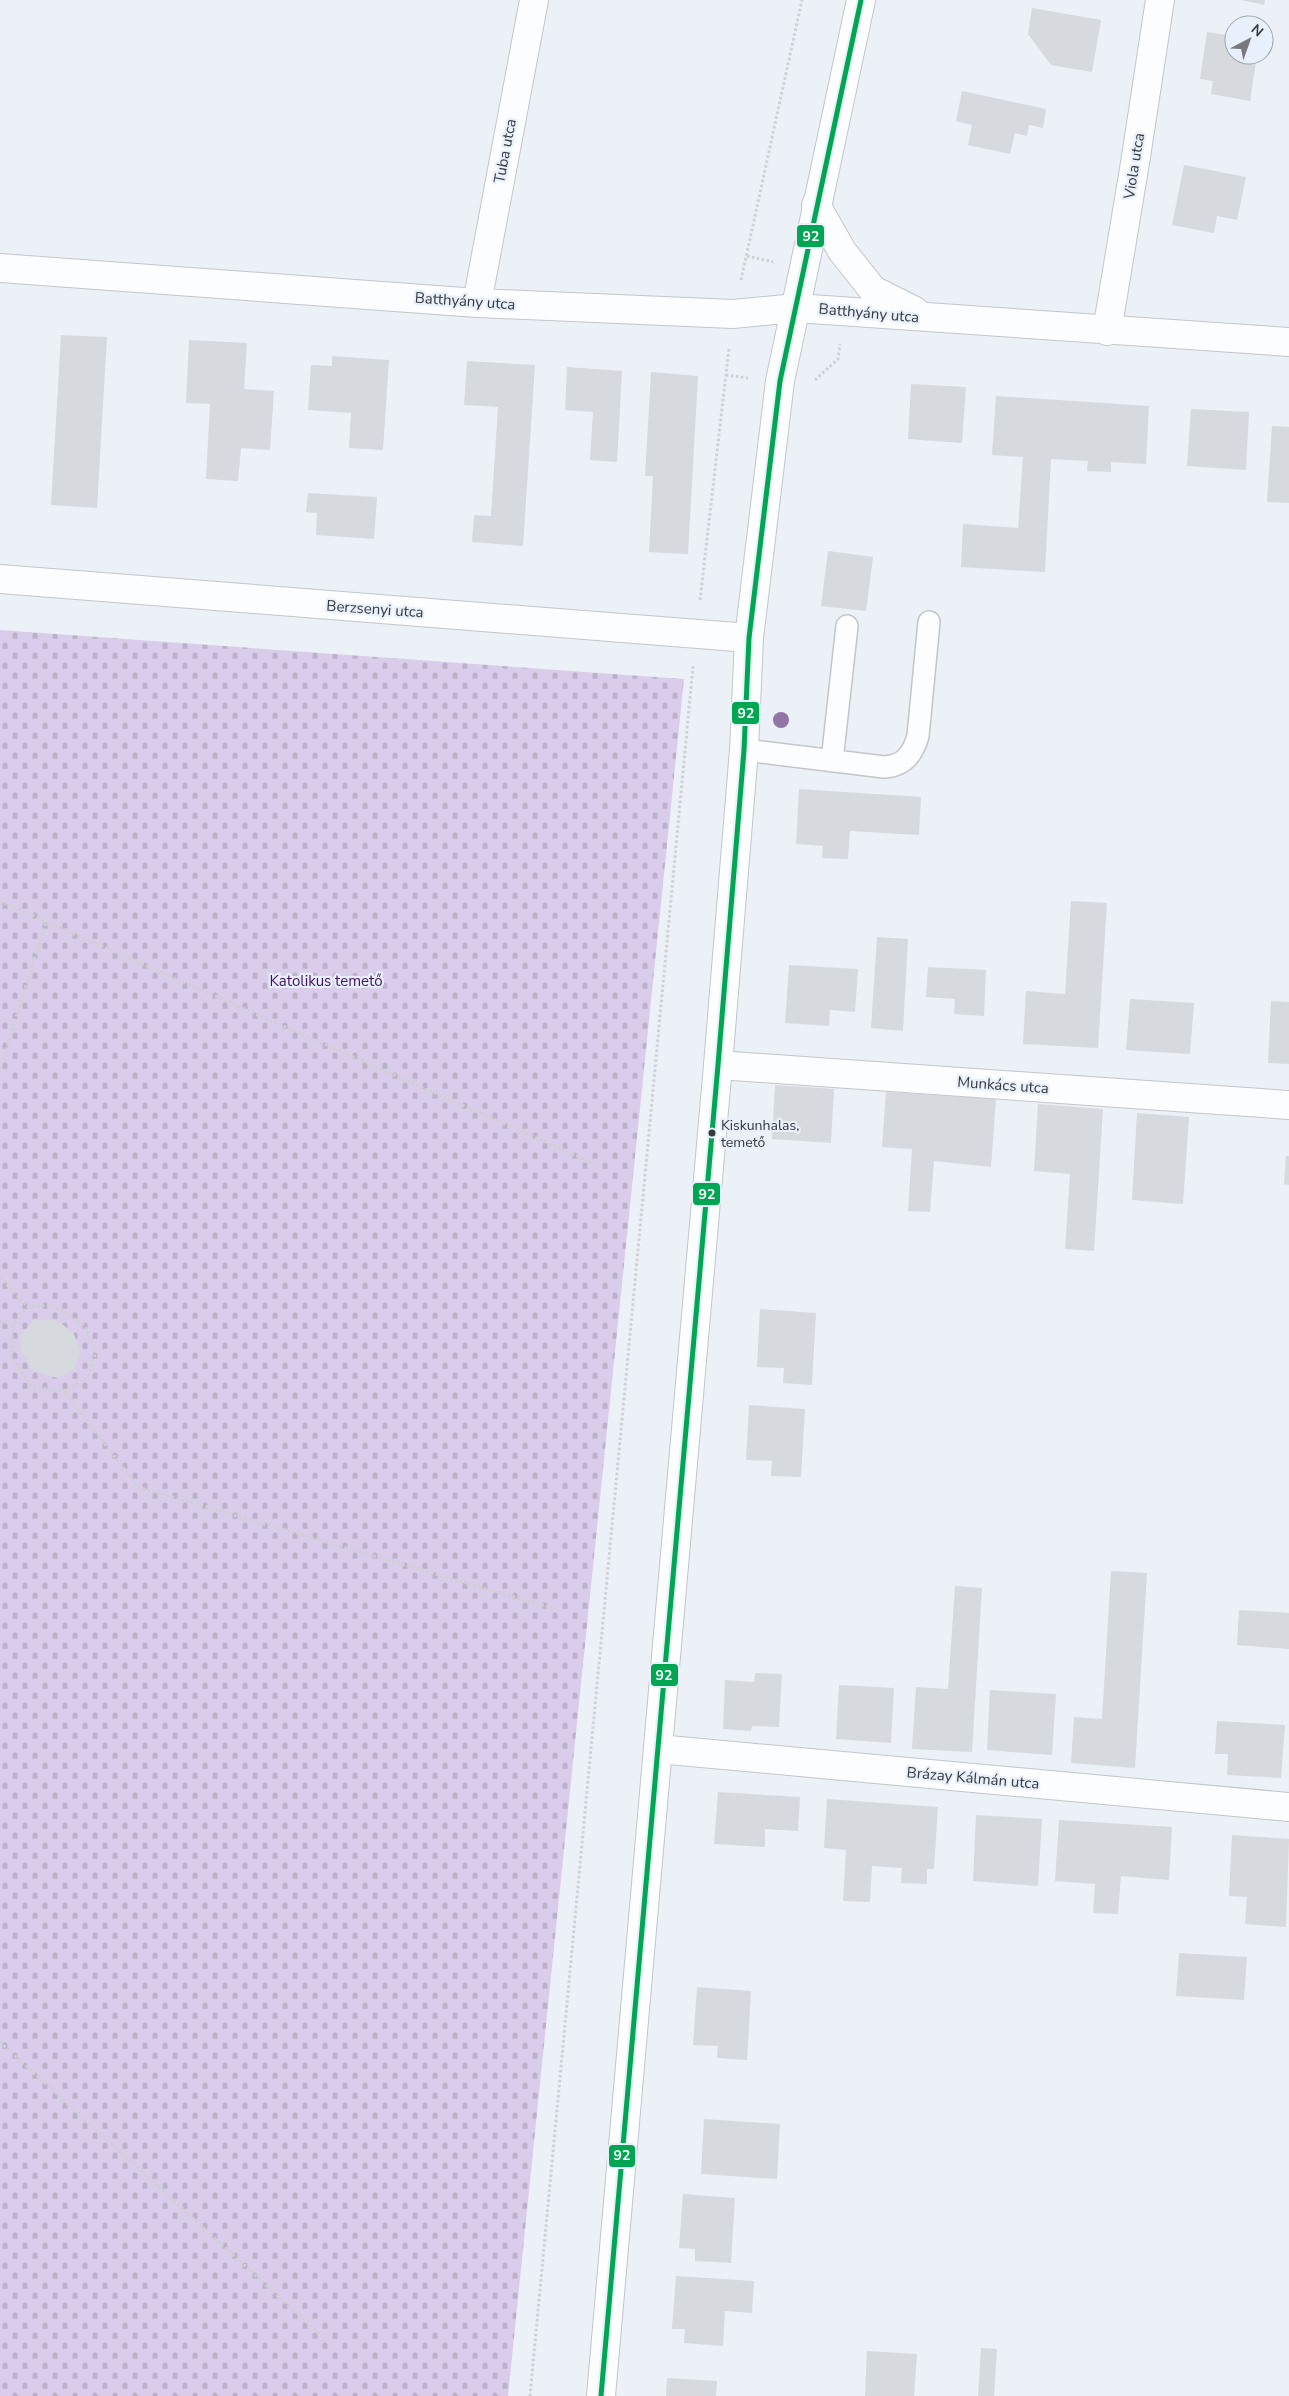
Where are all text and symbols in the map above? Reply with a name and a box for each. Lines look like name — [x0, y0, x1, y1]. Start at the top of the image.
north arrow — [1224, 15, 1274, 65]
text: N — [1247, 20, 1267, 41]
street label: Tuba utca — [489, 117, 521, 185]
street label: Viola utca — [1119, 131, 1149, 202]
line badge: 92 — [796, 224, 825, 248]
text: 92 — [803, 227, 819, 246]
street label: Batthyány utca — [414, 288, 516, 314]
street label: Batthyány utca — [818, 299, 920, 327]
street label: Berzsenyi utca — [326, 596, 424, 622]
line badge: 92 — [731, 701, 760, 725]
text: 92 — [738, 704, 754, 723]
park label: Katolikus temető — [269, 971, 383, 991]
street label: Munkács utca — [957, 1072, 1049, 1098]
place label: Kiskunhalas, temető — [721, 1116, 799, 1152]
marker: Kiskunhalas, temető — [707, 1128, 717, 1138]
line badge: 92 — [692, 1182, 721, 1206]
text: 92 — [699, 1185, 715, 1204]
line badge: 92 — [650, 1663, 679, 1687]
text: 92 — [656, 1666, 672, 1685]
street label: Brázay Kálmán utca — [906, 1762, 1040, 1794]
line badge: 92 — [608, 2144, 636, 2168]
text: 92 — [614, 2146, 630, 2165]

